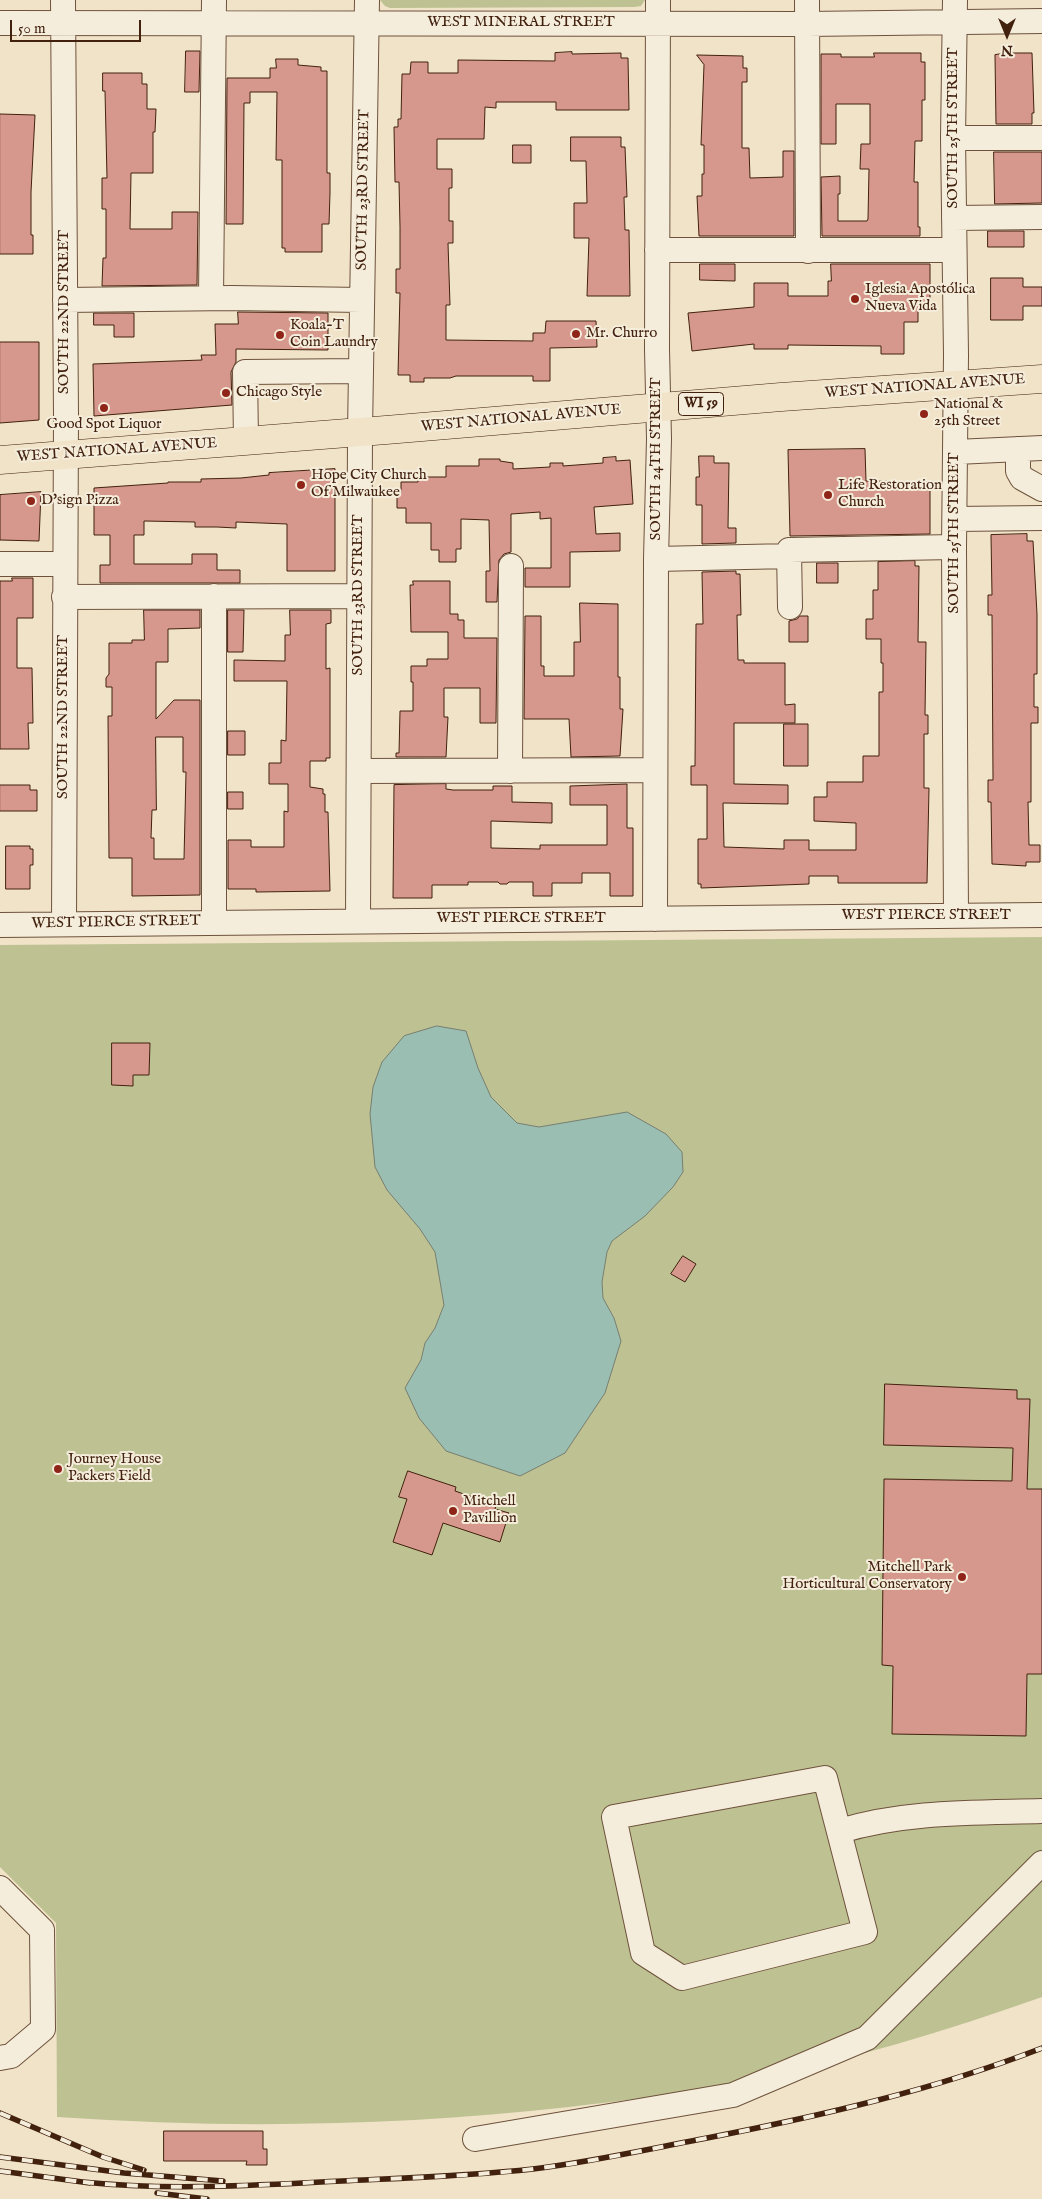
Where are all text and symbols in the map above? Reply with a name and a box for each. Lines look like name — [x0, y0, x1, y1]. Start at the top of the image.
scale bar — [12, 10, 144, 42]
north arrow — [982, 10, 1032, 60]
street label: WEST MINERAL STREET — [427, 14, 615, 32]
text: 50 m — [18, 19, 46, 38]
text: N — [1001, 41, 1013, 59]
street label: SOUTH 25TH STREET — [945, 47, 963, 209]
street label: SOUTH 23RD STREET — [354, 109, 374, 271]
street label: SOUTH 22ND STREET — [56, 230, 74, 394]
place label: Iglesia Apostólica Nueva Vida — [865, 281, 975, 316]
marker: Iglesia Apostólica Nueva Vida — [849, 293, 861, 305]
place label: Koala-T Coin Laundry — [290, 317, 378, 352]
place label: Mr. Churro — [586, 325, 657, 343]
marker: Mr. Churro — [570, 328, 582, 340]
marker: Koala-T Coin Laundry — [274, 329, 286, 341]
street label: WEST NATIONAL AVENUE — [824, 371, 1026, 403]
street label: SOUTH 24TH STREET — [648, 377, 666, 541]
place label: Chicago Style — [236, 384, 322, 402]
marker: Chicago Style — [220, 387, 232, 399]
road number: WI 59 — [678, 392, 724, 416]
place label: National & 25th Street — [934, 396, 1003, 431]
street label: WEST NATIONAL AVENUE — [420, 401, 622, 437]
marker: Good Spot Liquor — [98, 402, 110, 414]
marker: National & 25th Street — [918, 408, 930, 420]
place label: Good Spot Liquor — [46, 416, 162, 434]
street label: WEST NATIONAL AVENUE — [16, 435, 218, 467]
street label: SOUTH 25TH STREET — [946, 452, 964, 614]
place label: Hope City Church Of Milwaukee — [311, 467, 427, 502]
place label: Life Restoration Church — [838, 477, 942, 512]
marker: Hope City Church Of Milwaukee — [295, 479, 307, 491]
marker: Life Restoration Church — [822, 489, 834, 501]
place label: D'sign Pizza — [41, 492, 119, 510]
marker: D'sign Pizza — [25, 495, 37, 507]
street label: SOUTH 23RD STREET — [350, 515, 368, 675]
street label: SOUTH 22ND STREET — [55, 635, 73, 799]
street label: WEST PIERCE STREET — [841, 907, 1011, 925]
street label: WEST PIERCE STREET — [436, 910, 606, 928]
street label: WEST PIERCE STREET — [31, 913, 201, 933]
place label: Journey House Packers Field — [68, 1451, 161, 1486]
marker: Journey House Packers Field — [52, 1463, 64, 1475]
place label: Mitchell Pavillion — [463, 1493, 517, 1528]
marker: Mitchell Pavillion — [447, 1505, 459, 1517]
place label: Mitchell Park Horticultural Conservatory — [783, 1559, 952, 1594]
marker: Mitchell Park Horticultural Conservatory — [956, 1571, 968, 1583]

